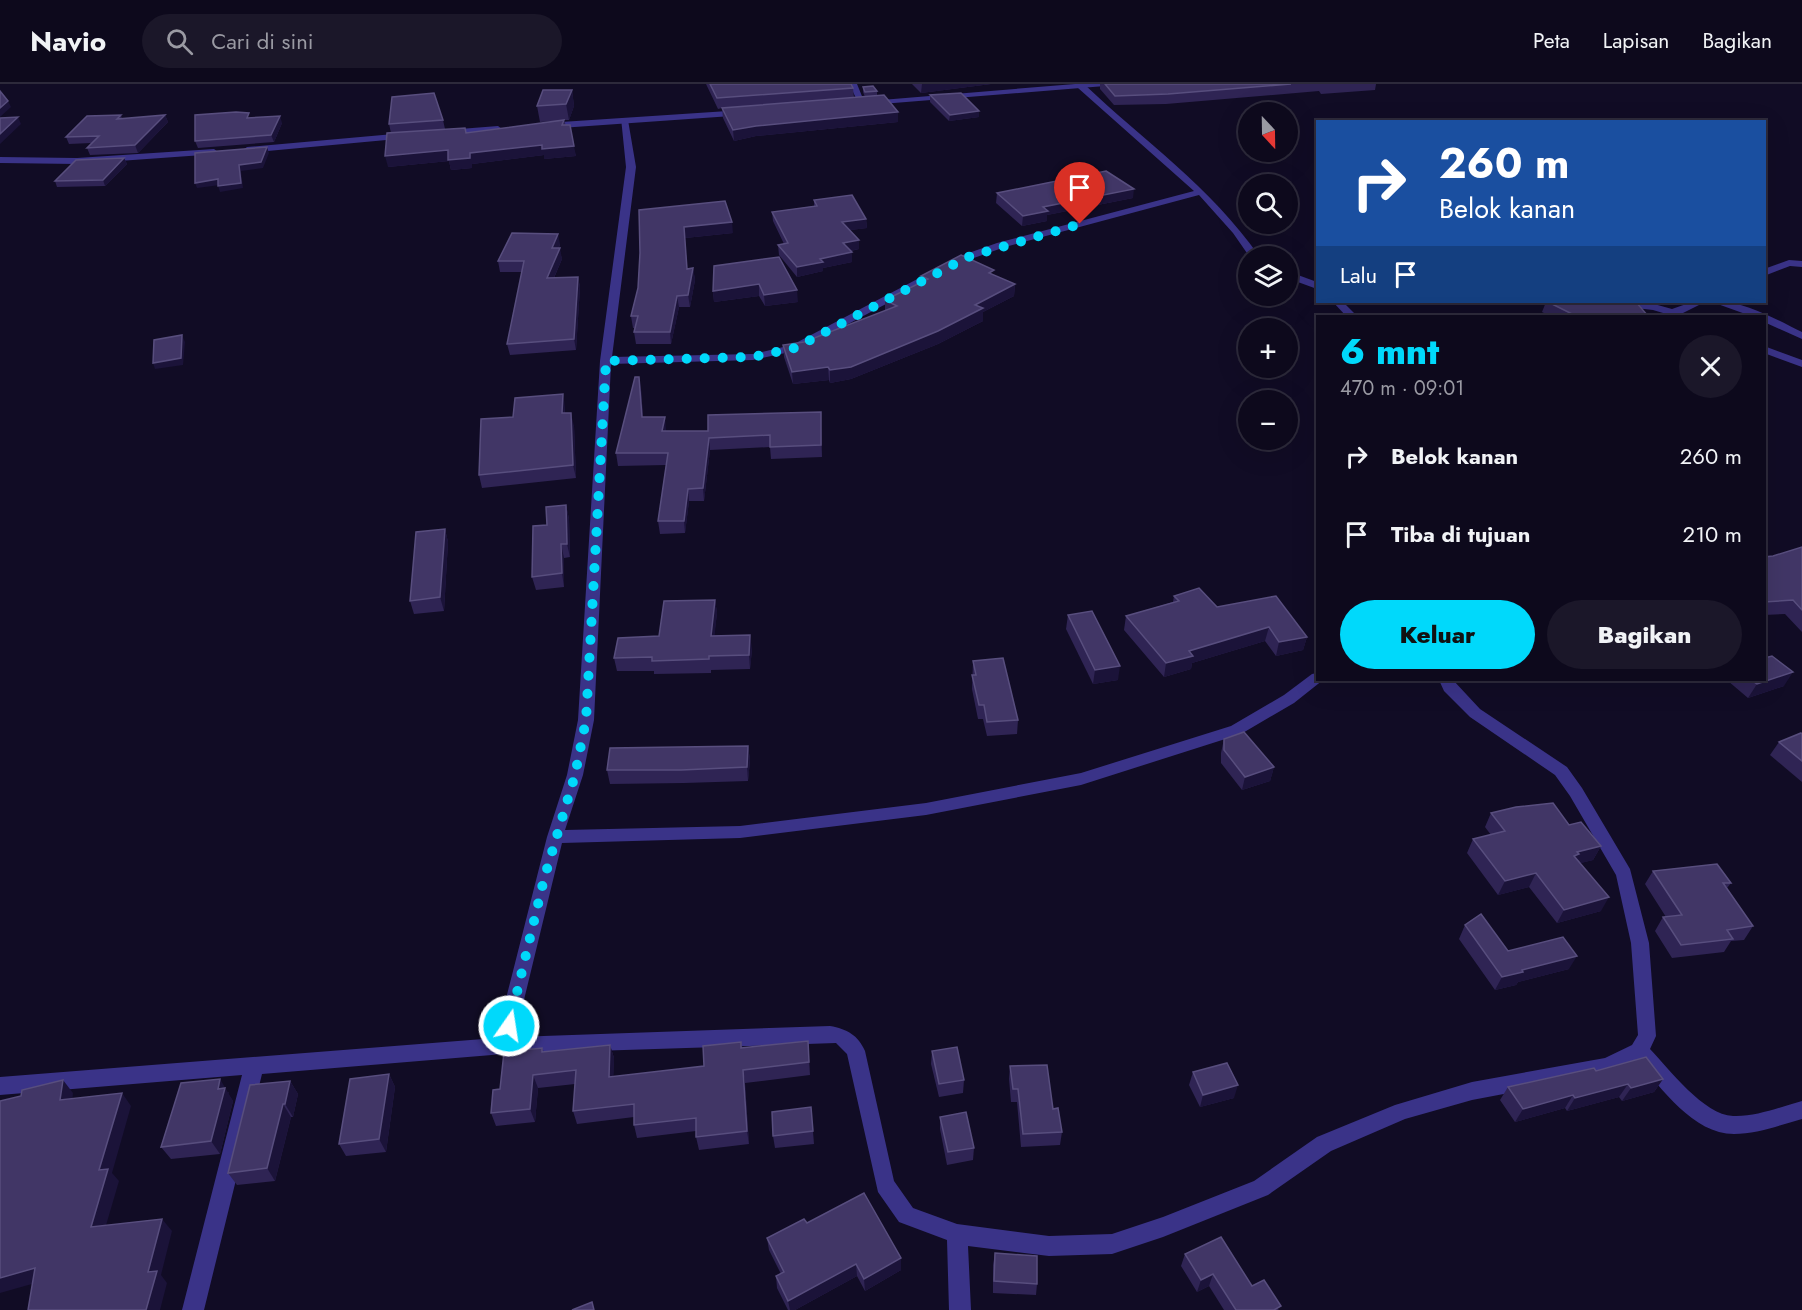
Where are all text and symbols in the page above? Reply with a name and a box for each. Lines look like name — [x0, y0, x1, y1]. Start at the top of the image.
search box — [142, 14, 562, 68]
text: Navio — [30, 21, 106, 62]
icon: search — [163, 25, 196, 58]
text: Cari di sini — [211, 25, 313, 57]
text: Peta — [1533, 26, 1570, 56]
text: Lapisan — [1603, 26, 1669, 56]
text: Bagikan — [1702, 26, 1772, 56]
north arrow — [1238, 102, 1298, 162]
map controls — [1238, 102, 1298, 450]
text: 260 m — [1439, 133, 1570, 194]
icon: right — [1340, 144, 1418, 222]
pin — [1054, 162, 1105, 224]
icon: arrive — [1063, 171, 1096, 204]
button: search — [1238, 174, 1298, 234]
text: Belok kanan — [1439, 189, 1575, 228]
button: layers — [1238, 246, 1298, 306]
icon: arrive — [1389, 258, 1422, 291]
text: Lalu — [1340, 259, 1377, 291]
button: + — [1238, 318, 1298, 378]
text: 6 mnt — [1340, 325, 1439, 377]
button: close — [1679, 335, 1742, 398]
text: 470 m · 09:01 — [1340, 374, 1464, 403]
button: − — [1238, 390, 1298, 450]
icon: right — [1340, 440, 1373, 473]
text: Belok kanan — [1391, 440, 1518, 472]
text: 260 m — [1680, 440, 1742, 472]
icon: arrive — [1340, 518, 1373, 551]
text: Tiba di tujuan — [1391, 518, 1530, 550]
text: 210 m — [1683, 518, 1742, 550]
button: Keluar — [1340, 600, 1535, 669]
button: Bagikan — [1547, 600, 1742, 669]
position arrow — [477, 994, 541, 1058]

